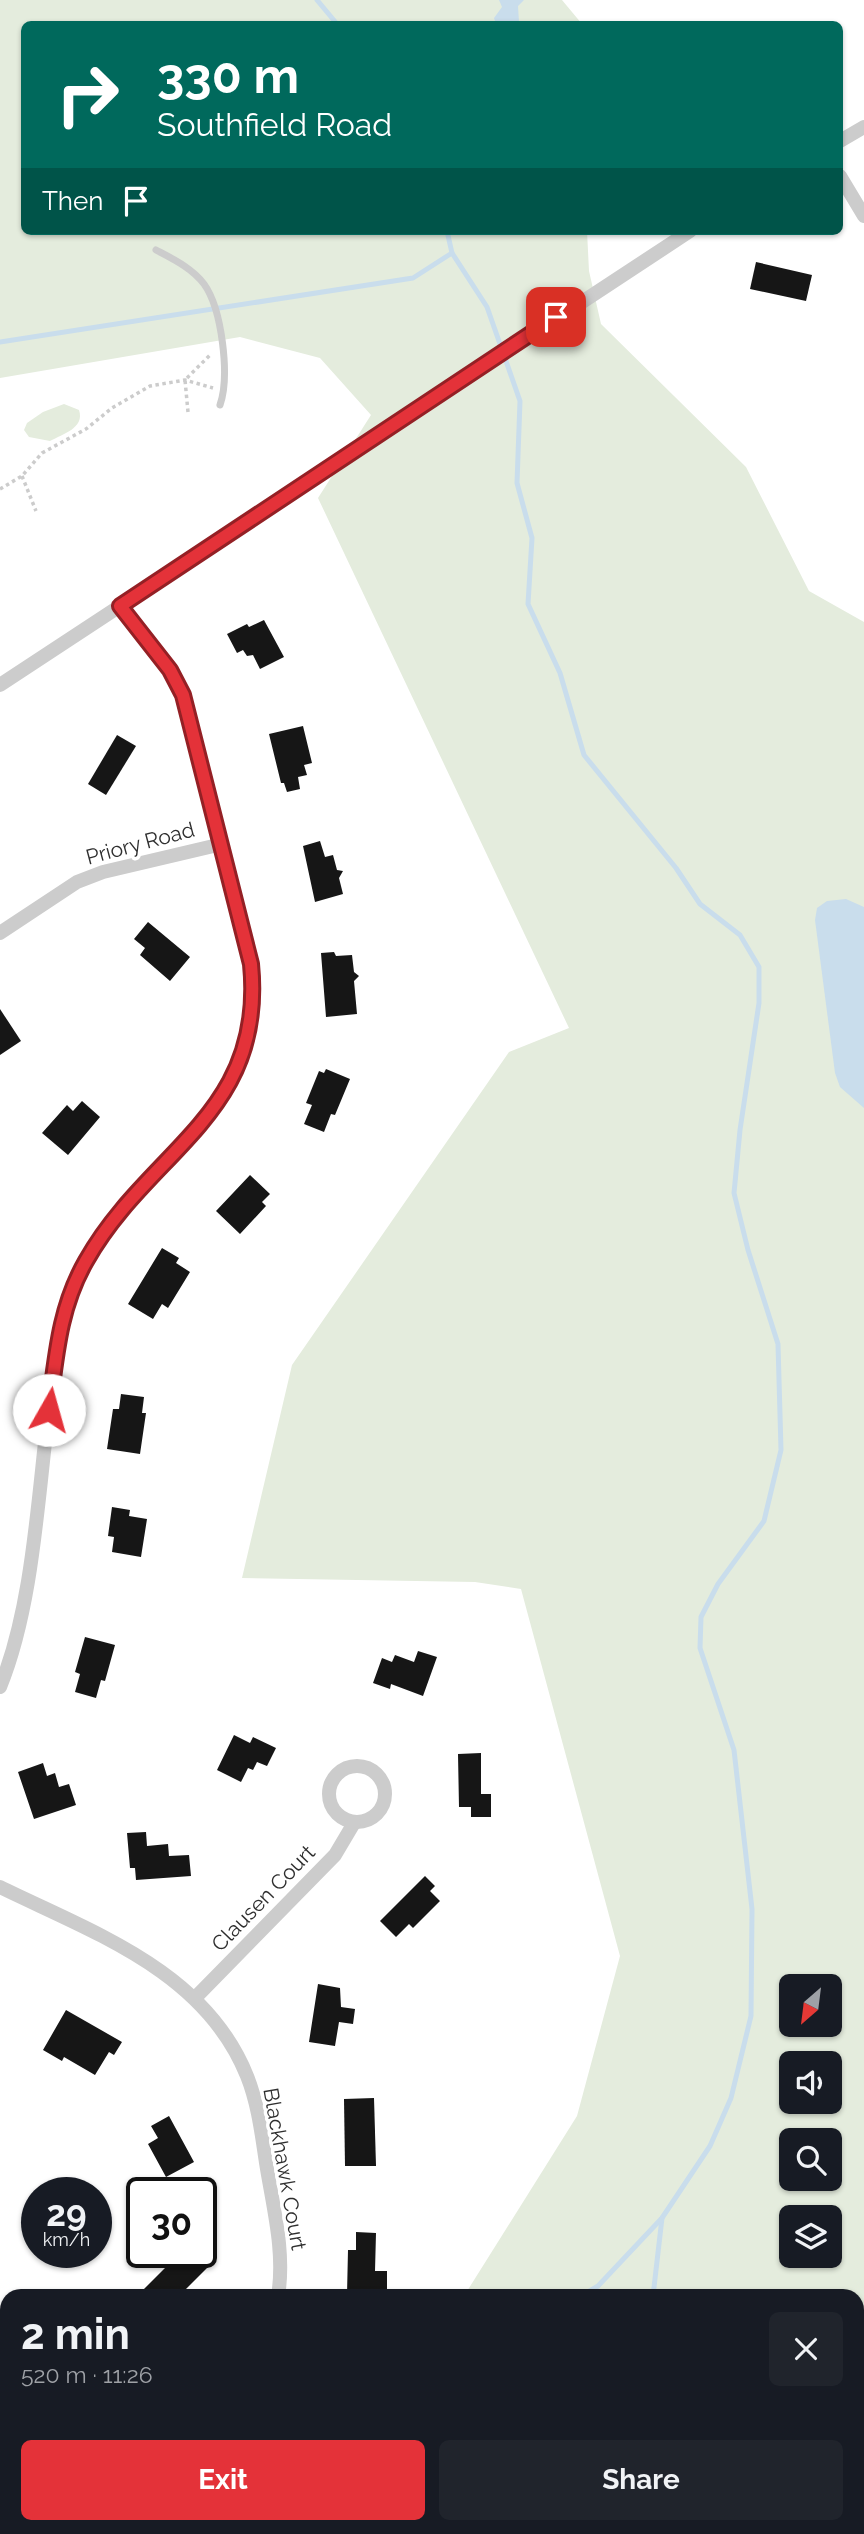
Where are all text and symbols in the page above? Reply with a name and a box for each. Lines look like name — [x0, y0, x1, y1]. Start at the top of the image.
text: 330 m — [157, 47, 299, 104]
icon: right — [42, 49, 133, 140]
text: Southfield Road — [157, 106, 392, 143]
icon: arrive — [117, 182, 155, 220]
text: Then — [42, 186, 103, 216]
pin — [526, 287, 586, 347]
icon: arrive — [537, 298, 575, 336]
street label: Priory Road — [83, 817, 197, 869]
position arrow — [12, 1373, 86, 1447]
street label: Clausen Court — [206, 1840, 320, 1956]
north arrow — [779, 1974, 842, 2037]
map controls — [779, 1974, 842, 2268]
button: sound — [779, 2051, 842, 2114]
street label: Blackhawk Court — [258, 2086, 312, 2252]
button: search — [779, 2128, 842, 2191]
speed limit sign: 30 — [126, 2177, 217, 2268]
text: 29 — [46, 2193, 87, 2234]
button: layers — [779, 2205, 842, 2268]
text: km/h — [43, 2229, 90, 2250]
text: 2 min — [21, 2310, 130, 2359]
button: close — [769, 2312, 843, 2386]
text: 520 m · 11:26 — [21, 2361, 153, 2388]
button: Exit — [21, 2440, 425, 2520]
button: Share — [439, 2440, 843, 2520]

